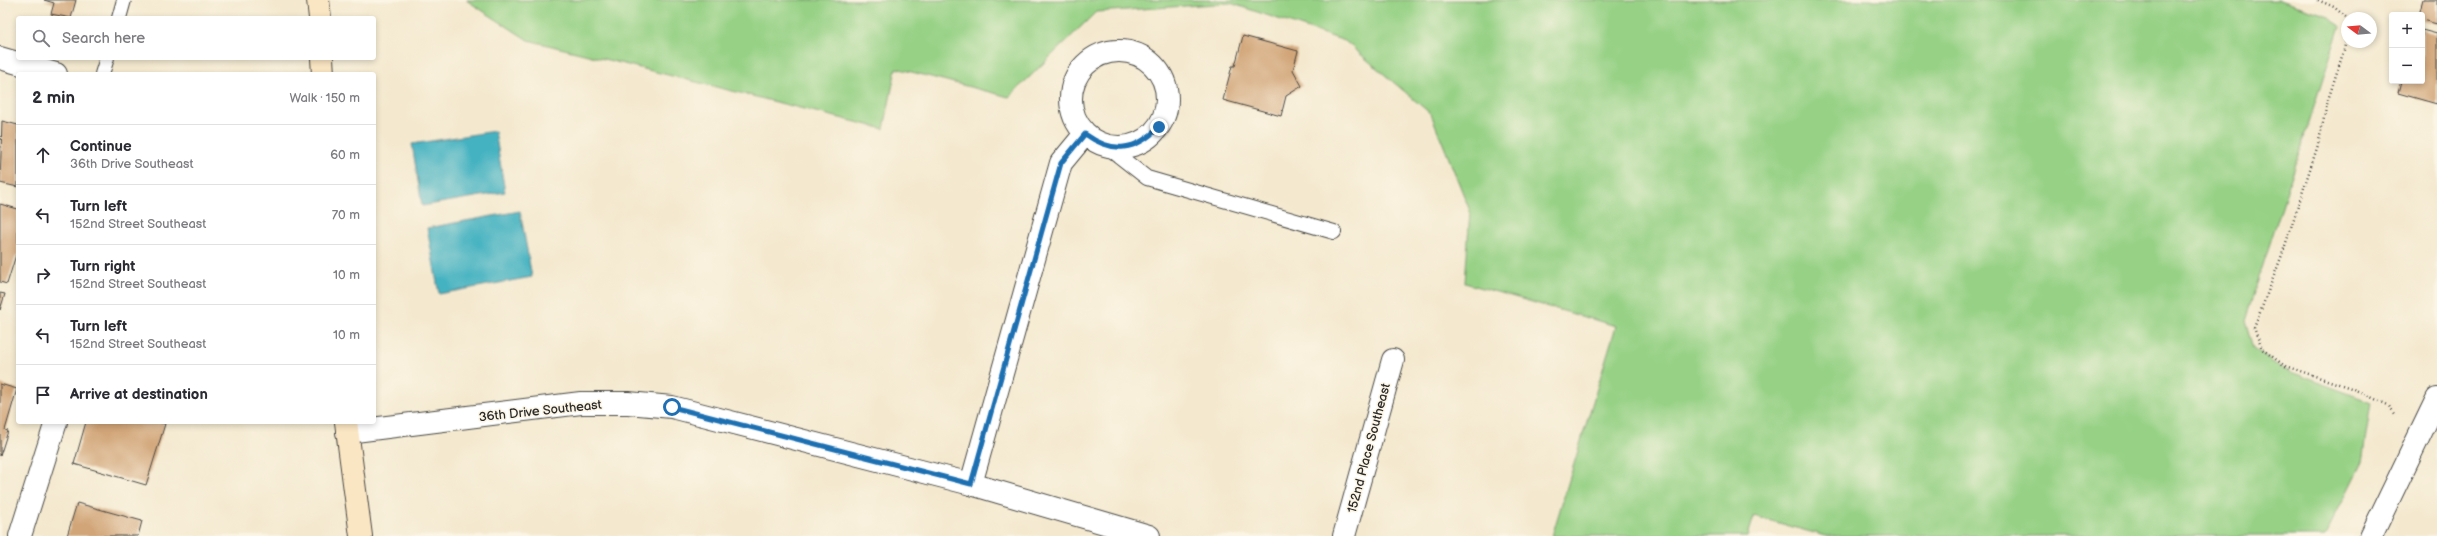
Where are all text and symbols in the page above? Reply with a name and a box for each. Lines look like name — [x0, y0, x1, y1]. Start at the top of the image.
north arrow — [2341, 12, 2377, 48]
map controls — [2389, 12, 2425, 84]
button: + — [2389, 12, 2425, 48]
search box — [16, 16, 376, 60]
icon: search — [30, 27, 52, 49]
text: Search here — [62, 29, 145, 48]
button: − — [2389, 48, 2425, 84]
text: 2 min — [32, 88, 75, 108]
text: Walk · 150 m — [289, 90, 360, 106]
route end — [1150, 118, 1168, 136]
text: Continue — [70, 137, 132, 156]
icon: ahead — [32, 144, 54, 166]
text: 60 m — [330, 147, 360, 163]
text: 36th Drive Southeast — [70, 156, 193, 172]
text: Turn left — [70, 197, 127, 216]
icon: left — [32, 204, 54, 226]
text: 70 m — [332, 207, 360, 223]
text: 152nd Street Southeast — [70, 216, 206, 232]
text: Turn right — [70, 257, 135, 276]
icon: right — [32, 264, 54, 286]
text: 10 m — [333, 267, 360, 283]
text: 152nd Street Southeast — [70, 276, 206, 292]
text: Turn left — [70, 317, 127, 336]
icon: left — [32, 324, 54, 346]
text: 10 m — [333, 327, 360, 343]
text: 152nd Street Southeast — [70, 336, 206, 352]
street label: 152nd Place Southeast — [1344, 382, 1394, 515]
icon: arrive — [32, 384, 54, 406]
text: Arrive at destination — [70, 385, 208, 404]
street label: 36th Drive Southeast — [478, 397, 602, 425]
route start — [663, 398, 681, 416]

